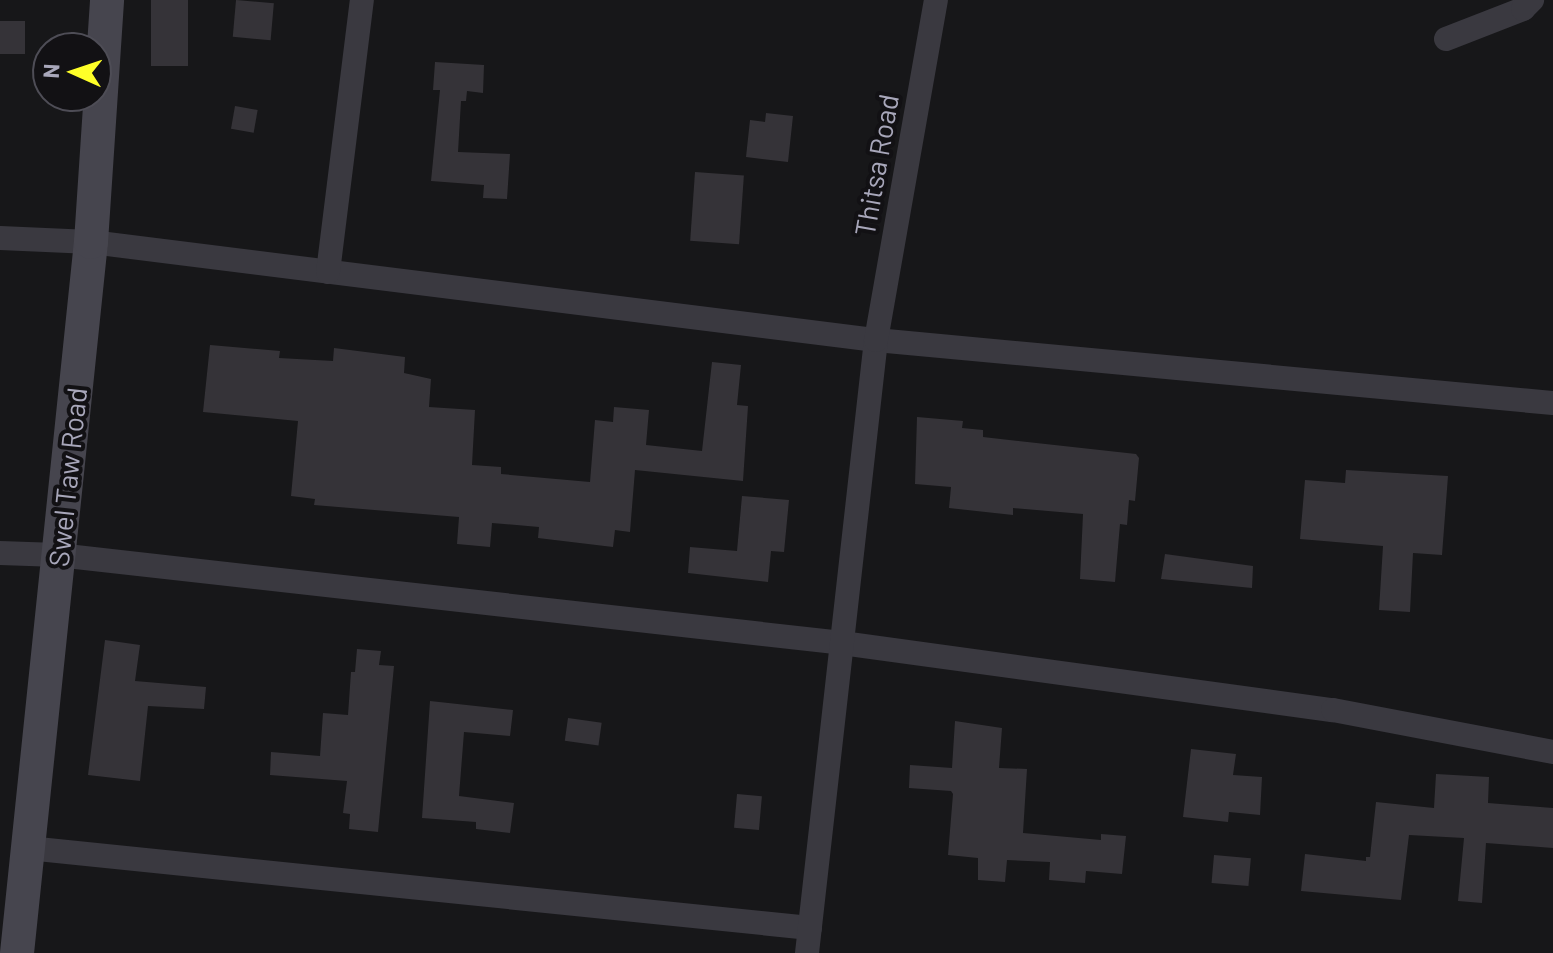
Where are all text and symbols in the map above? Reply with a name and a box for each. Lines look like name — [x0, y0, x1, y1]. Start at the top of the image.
north arrow — [32, 32, 112, 112]
text: N — [37, 63, 63, 79]
street label: Thitsa Road — [847, 91, 905, 239]
street label: Swel Taw Road — [41, 386, 93, 568]

